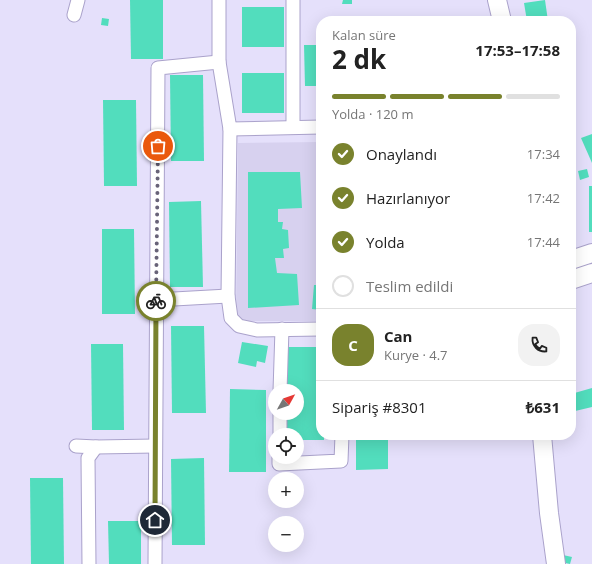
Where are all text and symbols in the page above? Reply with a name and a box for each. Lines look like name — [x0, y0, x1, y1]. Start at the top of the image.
text: Kalan süre — [332, 26, 396, 44]
text: 17:53–17:58 — [475, 40, 560, 60]
text: 2 dk — [332, 41, 386, 77]
text: Yolda · 120 m — [332, 105, 413, 123]
pin — [141, 129, 175, 163]
icon: bag — [147, 135, 169, 157]
icon: check — [332, 143, 354, 165]
text: Onaylandı — [366, 144, 437, 164]
text: 17:34 — [527, 145, 560, 163]
icon: check — [332, 187, 354, 209]
text: Hazırlanıyor — [366, 188, 450, 208]
text: 17:42 — [527, 189, 560, 207]
icon: check — [332, 231, 354, 253]
text: Yolda — [366, 232, 405, 252]
text: 17:44 — [527, 233, 560, 251]
text: Teslim edildi — [366, 276, 453, 296]
courier — [136, 281, 176, 321]
icon: bike — [145, 290, 167, 312]
button: phone — [518, 324, 560, 366]
text: Can — [384, 326, 412, 346]
text: C — [348, 335, 358, 355]
text: Kurye · 4.7 — [384, 346, 448, 364]
north arrow — [268, 384, 304, 420]
map controls — [268, 384, 304, 552]
text: Sipariş #8301 — [332, 397, 426, 417]
text: ₺631 — [526, 397, 560, 417]
button: locate — [268, 428, 304, 464]
button: + — [268, 472, 304, 508]
pin — [138, 503, 172, 537]
icon: home — [144, 509, 166, 531]
button: − — [268, 516, 304, 552]

